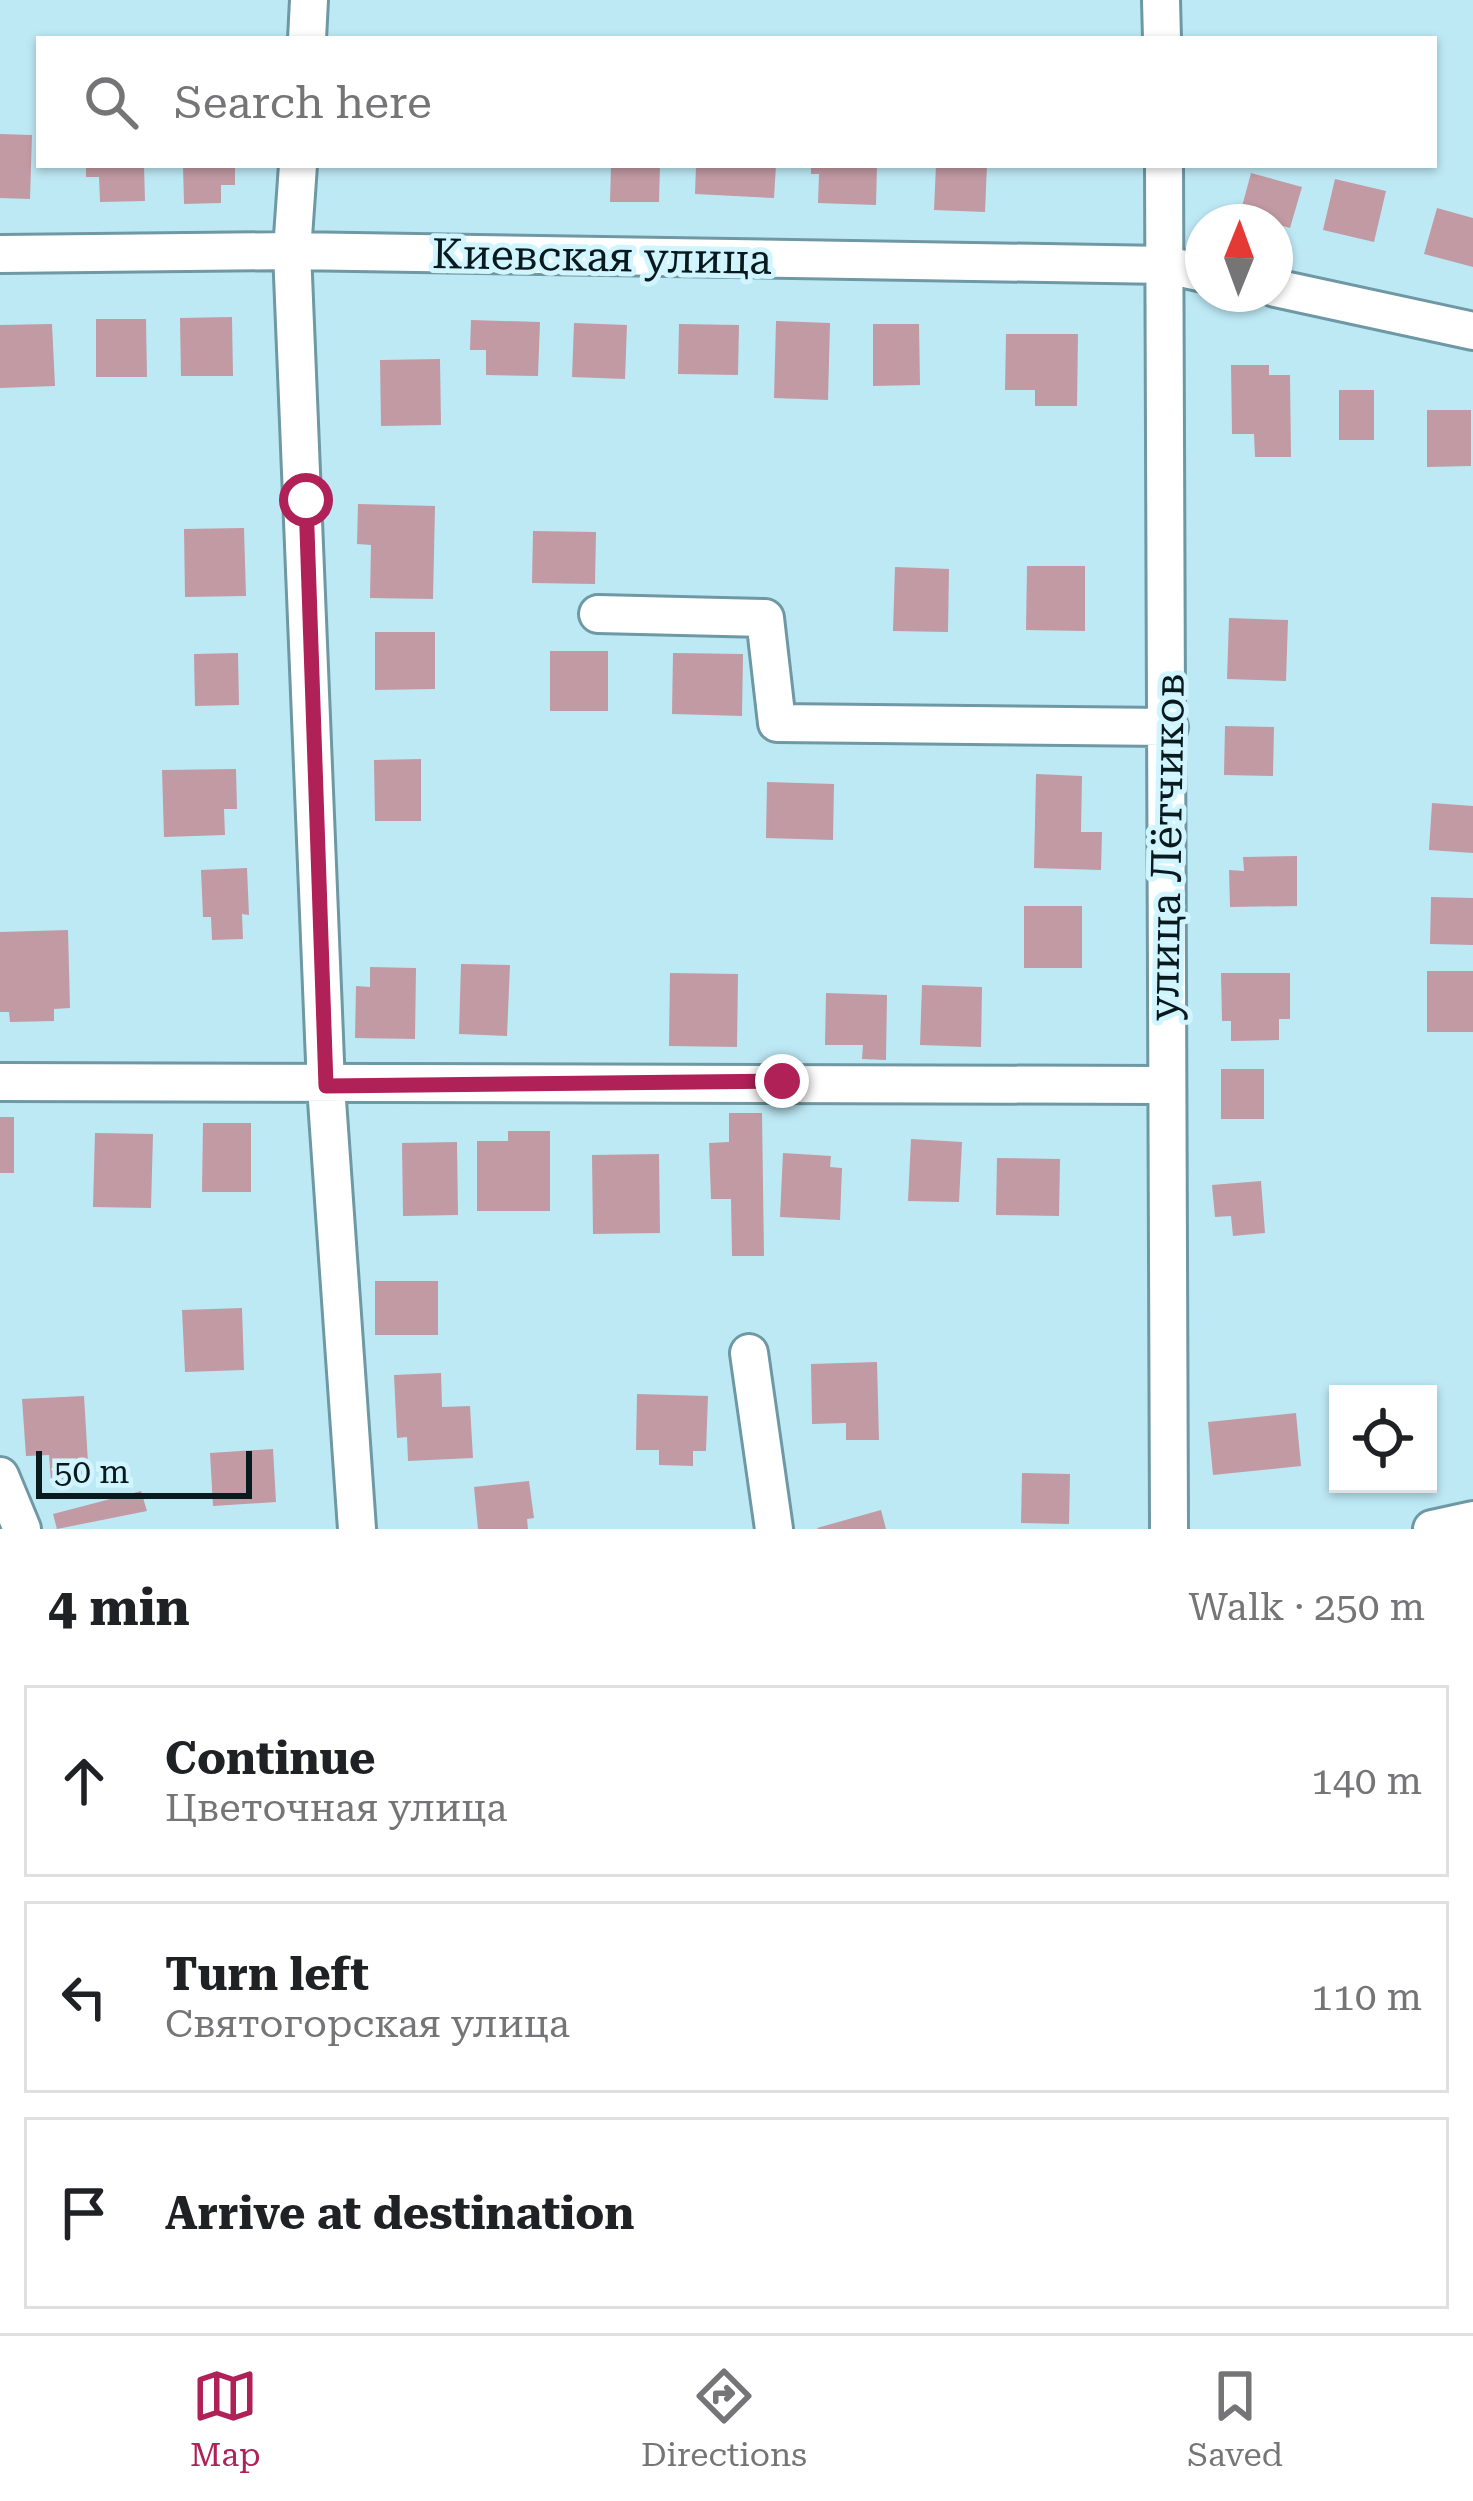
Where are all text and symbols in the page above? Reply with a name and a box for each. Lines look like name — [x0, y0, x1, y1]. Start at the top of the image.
search box — [36, 36, 1437, 168]
icon: search — [78, 69, 144, 135]
text: Search here — [174, 76, 432, 129]
north arrow — [1185, 204, 1293, 312]
street label: Киевская улица — [432, 229, 773, 284]
route start — [279, 473, 333, 527]
street label: улица Лётчиков — [1139, 673, 1194, 1021]
route end — [755, 1054, 809, 1108]
map controls — [1329, 1385, 1437, 1493]
button: locate — [1329, 1385, 1437, 1493]
scale bar — [36, 1445, 252, 1498]
text: 50 m — [54, 1452, 129, 1491]
text: 4 min — [48, 1578, 190, 1637]
text: Walk · 250 m — [1189, 1584, 1425, 1630]
text: Continue — [165, 1732, 376, 1785]
icon: ahead — [51, 1748, 117, 1814]
text: 140 m — [1311, 1758, 1422, 1804]
text: Цветочная улица — [165, 1785, 507, 1831]
text: Turn left — [165, 1948, 369, 2001]
icon: left — [51, 1964, 117, 2030]
text: 110 m — [1311, 1974, 1422, 2020]
text: Святогорская улица — [165, 2001, 570, 2047]
icon: arrive — [51, 2180, 117, 2246]
text: Arrive at destination — [165, 2187, 634, 2240]
tab: Map — [190, 2363, 261, 2474]
tab: Directions — [641, 2363, 807, 2474]
tab: Saved — [1187, 2363, 1283, 2474]

